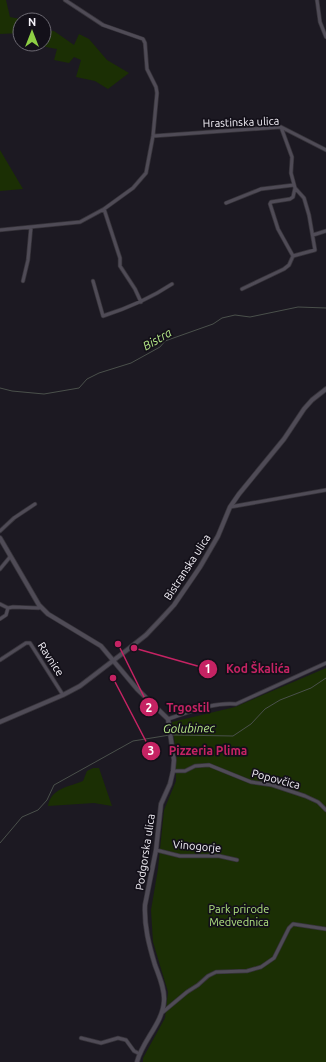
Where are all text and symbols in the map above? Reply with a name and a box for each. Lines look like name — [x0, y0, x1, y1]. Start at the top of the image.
north arrow — [12, 12, 52, 52]
text: N — [28, 16, 36, 28]
street label: Hrastinska ulica — [203, 115, 279, 129]
water label: Bistra — [140, 325, 174, 352]
street label: Bistranska ulica — [161, 532, 213, 602]
street label: Ravnice — [36, 640, 66, 678]
callout: Kod Škalića — [198, 657, 298, 681]
text: Kod Škalića — [226, 660, 290, 675]
text: 1 — [205, 662, 211, 675]
callout: Trgostil — [139, 695, 218, 719]
text: 2 — [146, 701, 153, 714]
text: Trgostil — [166, 701, 210, 714]
water label: Golubinec — [163, 721, 216, 735]
callout: Pizzeria Plima — [141, 739, 256, 763]
text: 3 — [148, 744, 154, 757]
text: Pizzeria Plima — [169, 744, 247, 757]
street label: Popovčica — [250, 767, 302, 791]
street label: Podgorska ulica — [133, 813, 157, 891]
street label: Vinogorje — [172, 838, 222, 854]
park label: Park prirode Medvednica — [209, 903, 269, 928]

